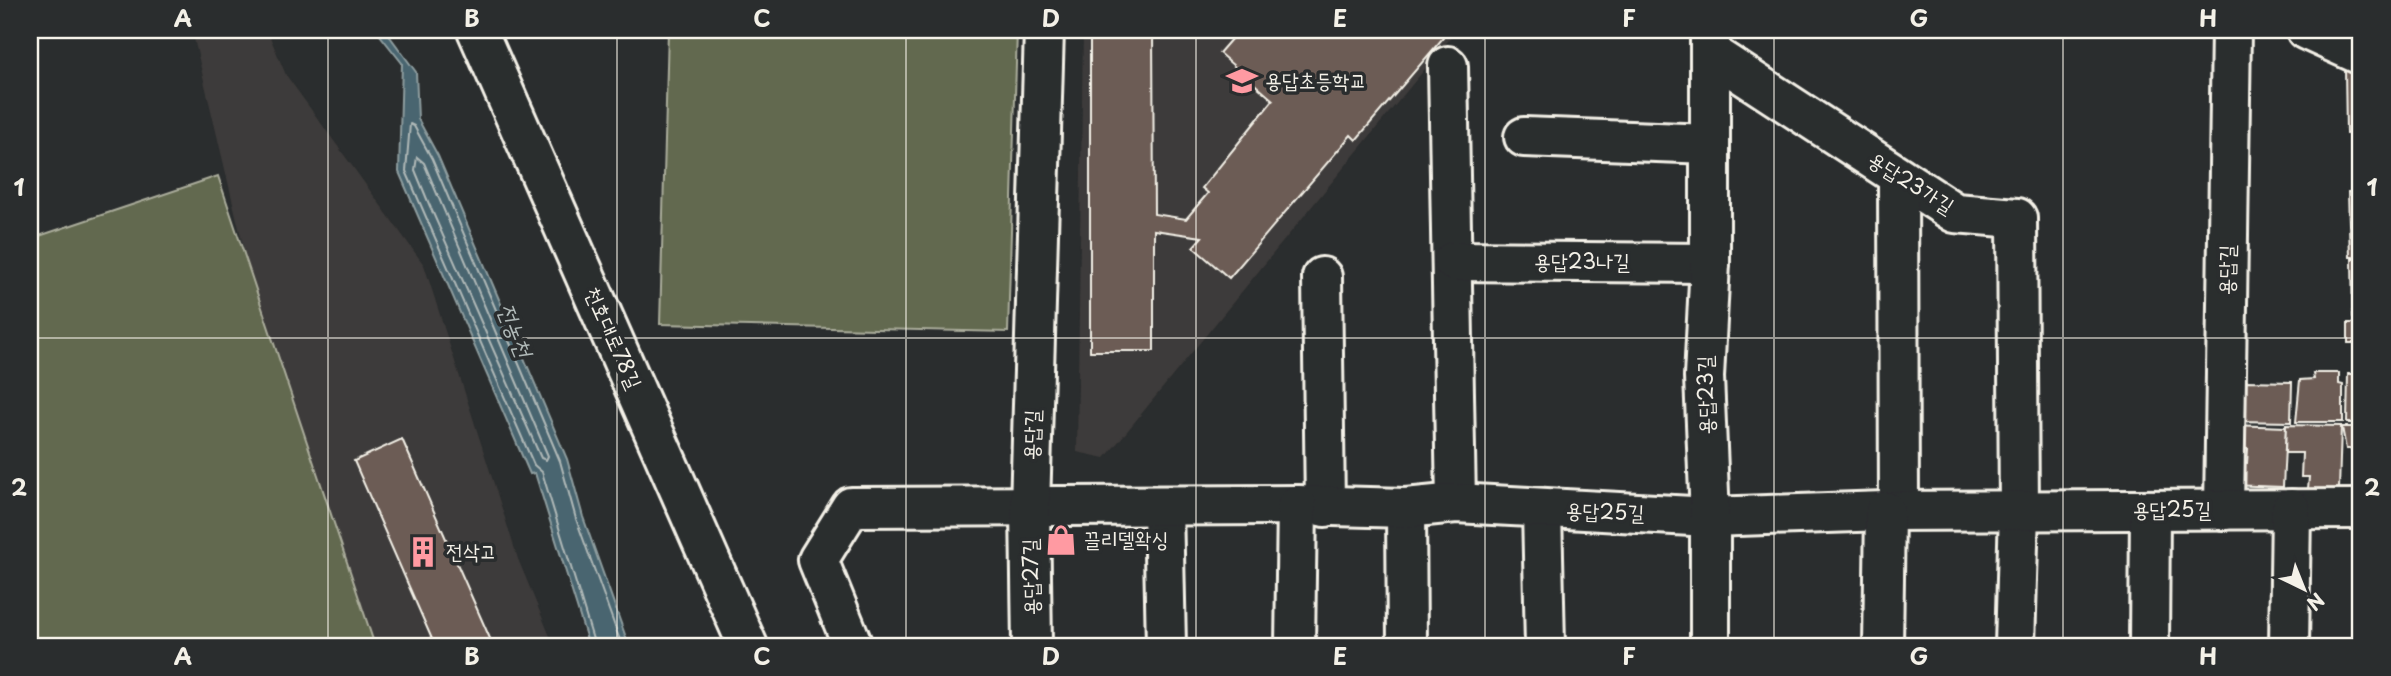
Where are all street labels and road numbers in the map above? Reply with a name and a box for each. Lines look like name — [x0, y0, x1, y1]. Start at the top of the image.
street label: 용답23가길 — [1863, 142, 1961, 220]
street label: 용답23나길 — [1534, 244, 1630, 276]
street label: 용답길 — [2209, 244, 2241, 296]
street label: 천호대로78길 — [578, 281, 652, 394]
street label: 용답23길 — [1687, 355, 1721, 435]
street label: 용답길 — [1013, 409, 1047, 461]
street label: 용답25길 — [2133, 492, 2211, 524]
street label: 용답25길 — [1565, 493, 1645, 527]
street label: 용답27길 — [1012, 538, 1046, 616]

